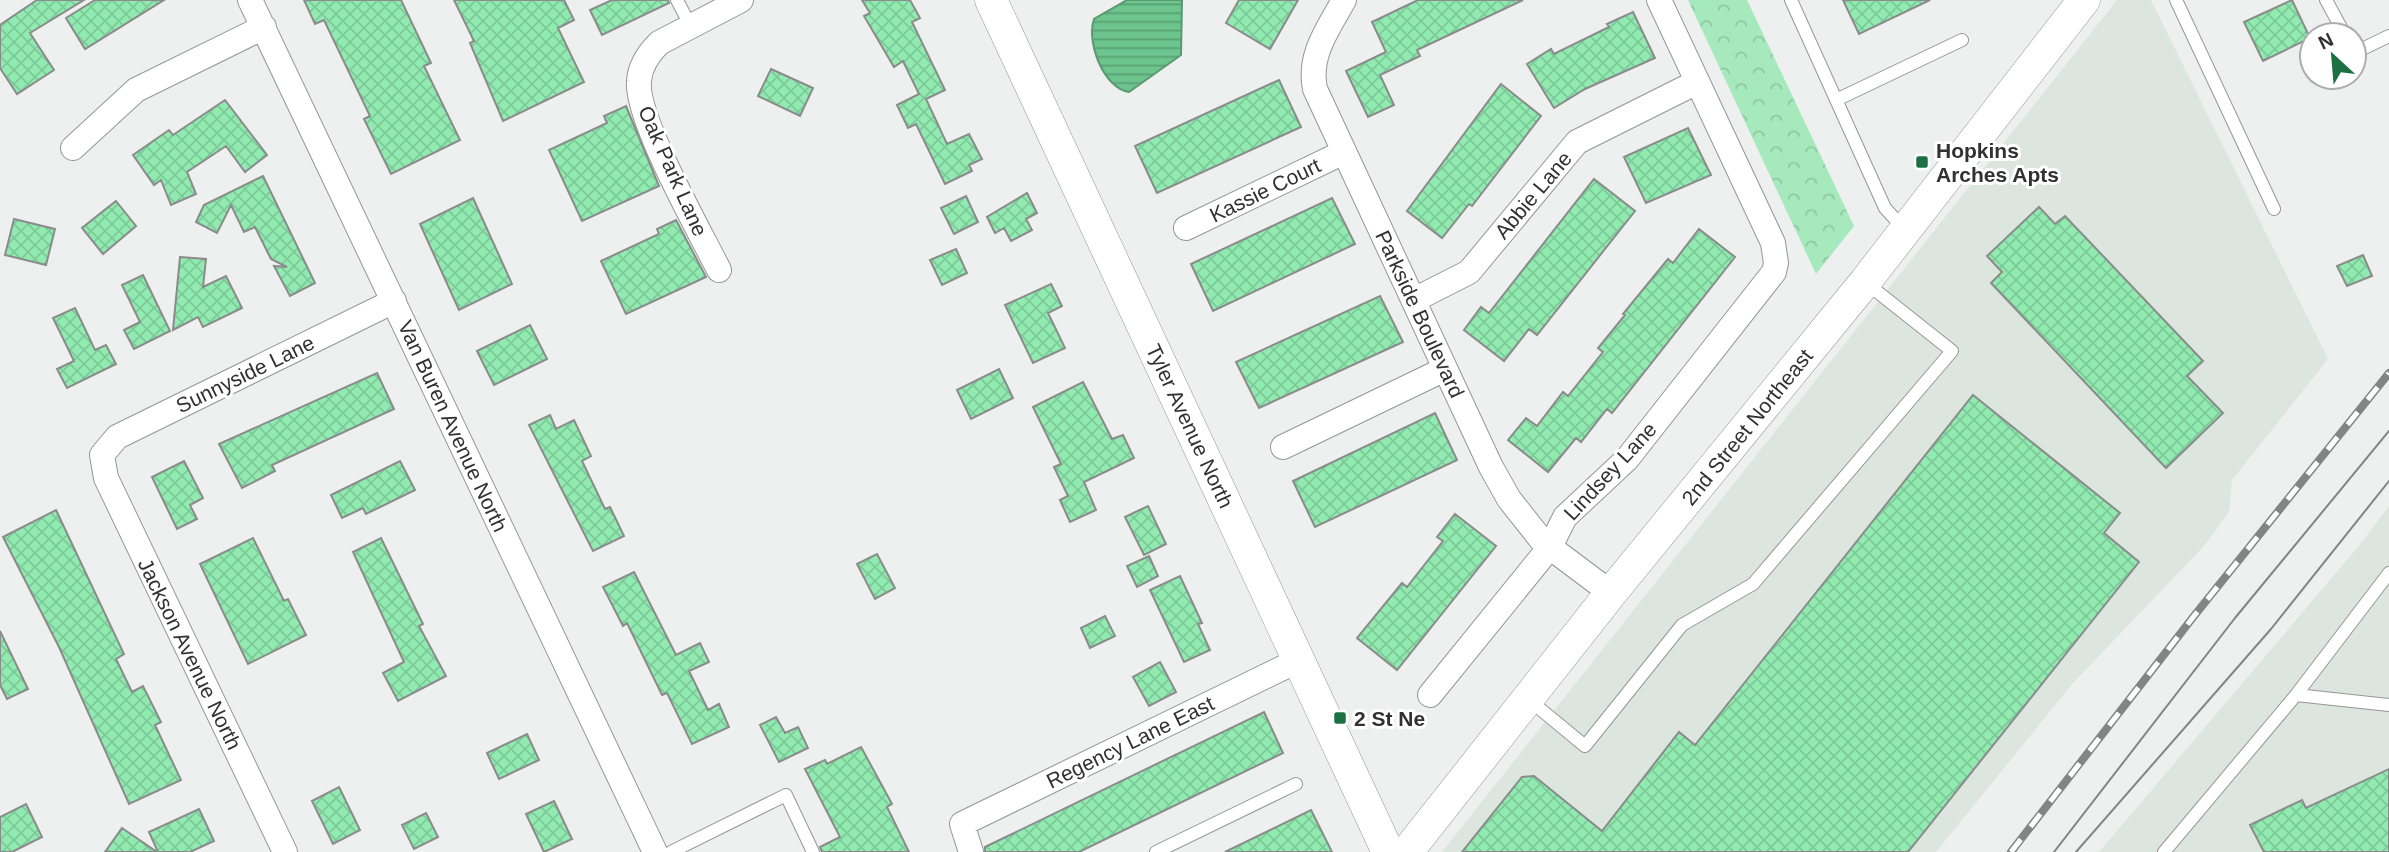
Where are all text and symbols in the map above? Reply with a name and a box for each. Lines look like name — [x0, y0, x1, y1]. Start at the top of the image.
north arrow — [2298, 21, 2368, 91]
text: N — [2315, 29, 2337, 54]
street label: Oak Park Lane — [634, 102, 712, 240]
place label: Hopkins Arches Apts — [1936, 139, 2059, 186]
street label: Abbie Lane — [1490, 147, 1576, 243]
street label: Kassie Court — [1206, 153, 1324, 227]
marker: Hopkins Arches Apts — [1914, 154, 1930, 170]
street label: Parkside Boulevard — [1371, 227, 1469, 401]
street label: Van Buren Avenue North — [394, 317, 512, 535]
street label: Sunnyside Lane — [172, 331, 318, 417]
street label: Tyler Avenue North — [1142, 340, 1238, 512]
street label: 2nd Street Northeast — [1677, 344, 1817, 510]
street label: Lindsey Lane — [1559, 417, 1661, 525]
street label: Jackson Avenue North — [134, 555, 246, 753]
street label: Regency Lane East — [1043, 691, 1218, 793]
place label: 2 St Ne — [1354, 707, 1425, 730]
marker: 2 St Ne — [1332, 710, 1348, 726]

